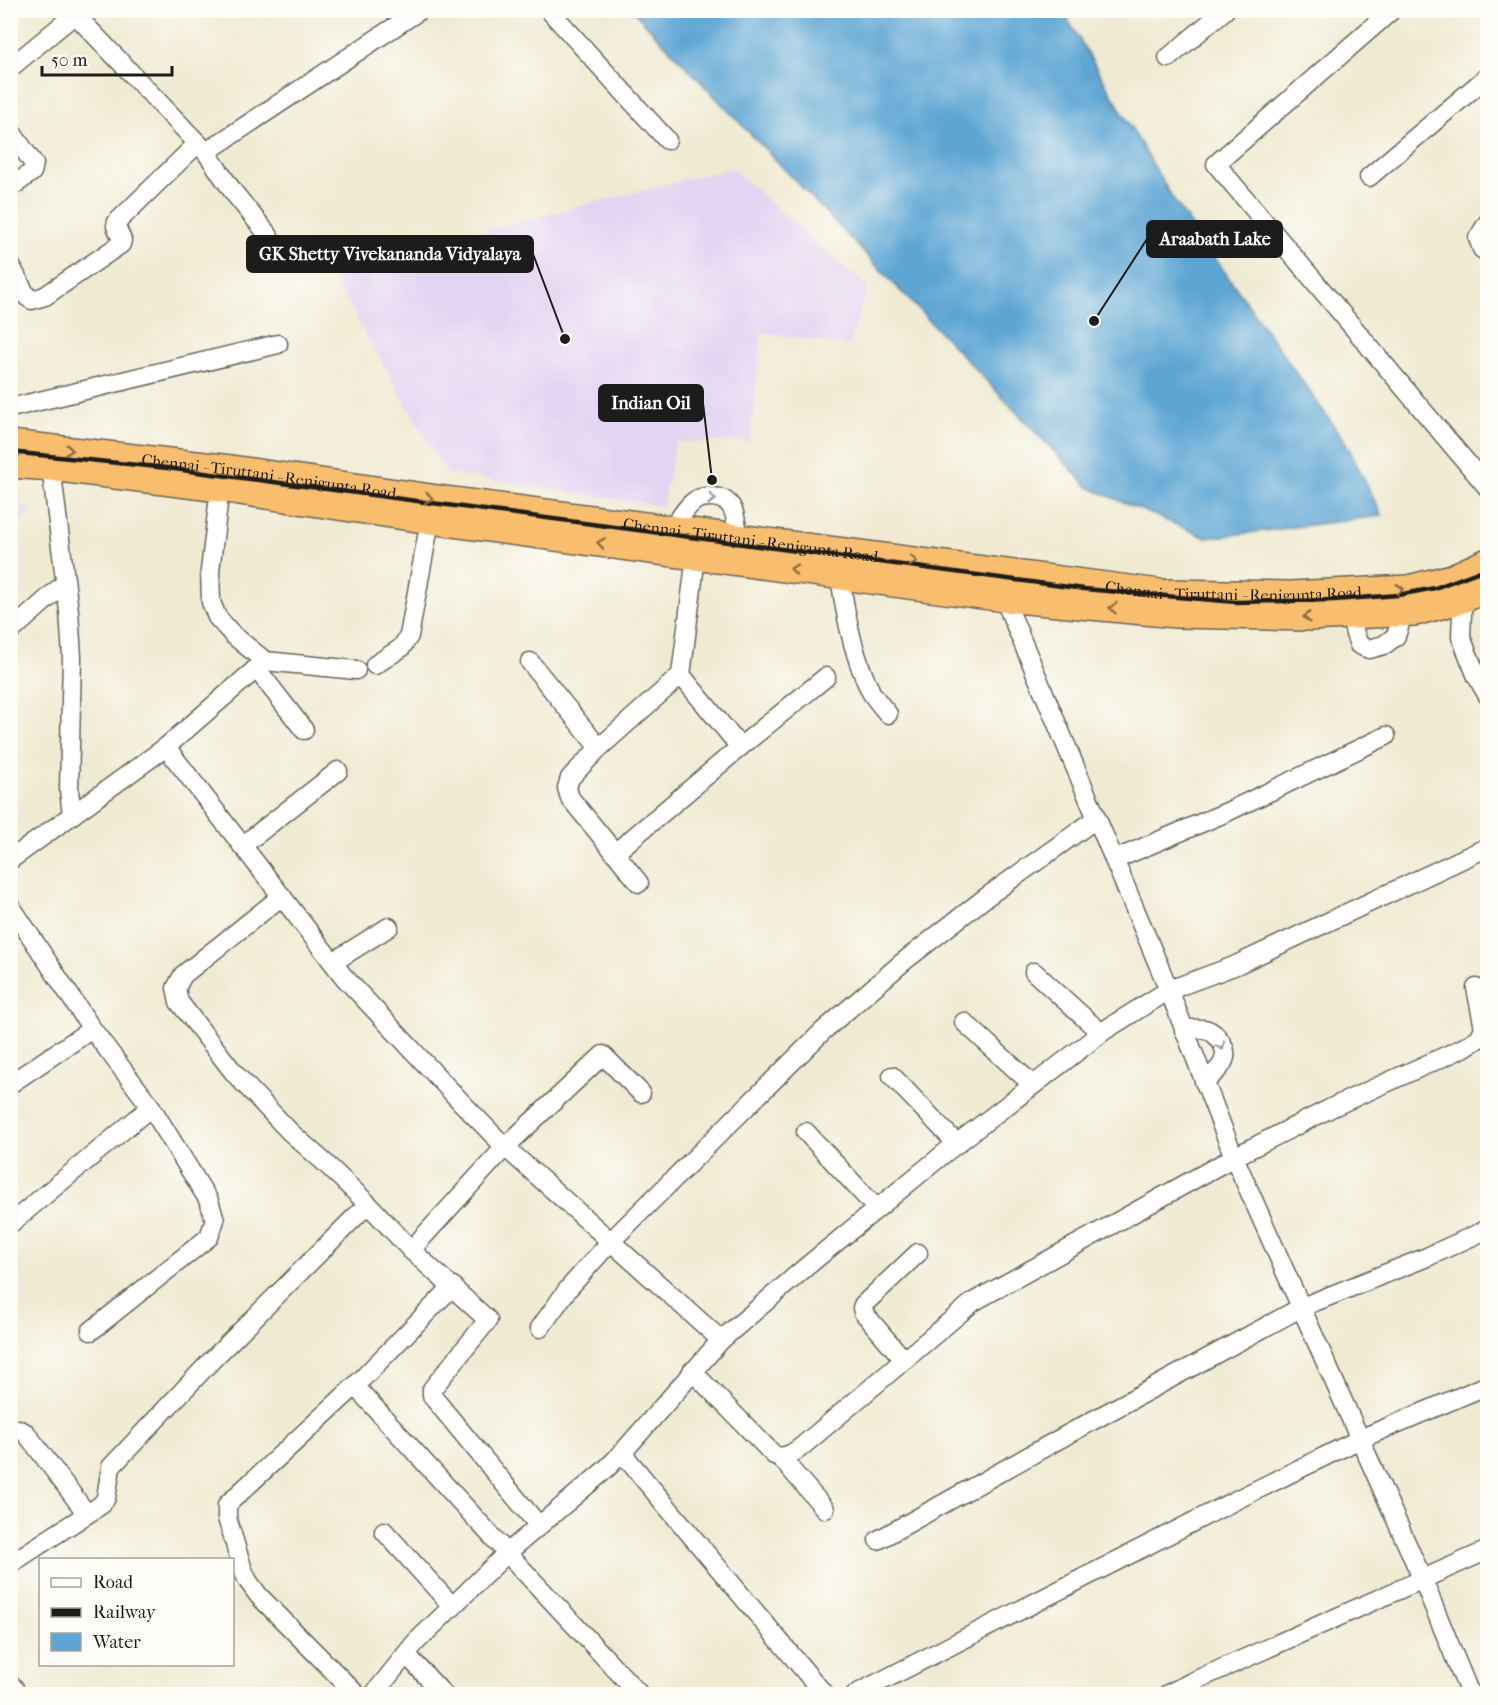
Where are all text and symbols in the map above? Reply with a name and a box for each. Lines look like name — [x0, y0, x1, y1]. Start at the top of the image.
scale bar — [42, 39, 172, 77]
text: 50 m — [51, 50, 88, 71]
callout: Araabath Lake — [1147, 221, 1282, 257]
text: Araabath Lake — [1158, 229, 1271, 250]
callout: GK Shetty Vivekananda Vidyalaya — [247, 236, 533, 272]
text: GK Shetty Vivekananda Vidyalaya — [259, 244, 522, 265]
callout: Indian Oil — [599, 385, 703, 421]
text: Indian Oil — [611, 393, 692, 414]
one-way arrow — [64, 443, 73, 455]
street label: Chennai - Tiruttani - Renigunta Road — [141, 450, 398, 503]
one-way arrow — [424, 491, 433, 503]
one-way arrow — [707, 492, 717, 505]
street label: Chennai - Tiruttani - Renigunta Road — [622, 514, 880, 566]
one-way arrow — [596, 537, 605, 550]
one-way arrow — [909, 554, 918, 566]
one-way arrow — [789, 563, 799, 576]
street label: Chennai - Tiruttani - Renigunta Road — [1104, 577, 1362, 605]
one-way arrow — [1396, 583, 1405, 596]
one-way arrow — [1108, 602, 1117, 615]
one-way arrow — [1303, 610, 1312, 623]
one-way arrow — [1214, 1039, 1226, 1050]
legend — [39, 1558, 234, 1666]
text: Road — [93, 1572, 133, 1593]
text: Railway — [93, 1602, 157, 1623]
text: Water — [92, 1632, 141, 1653]

